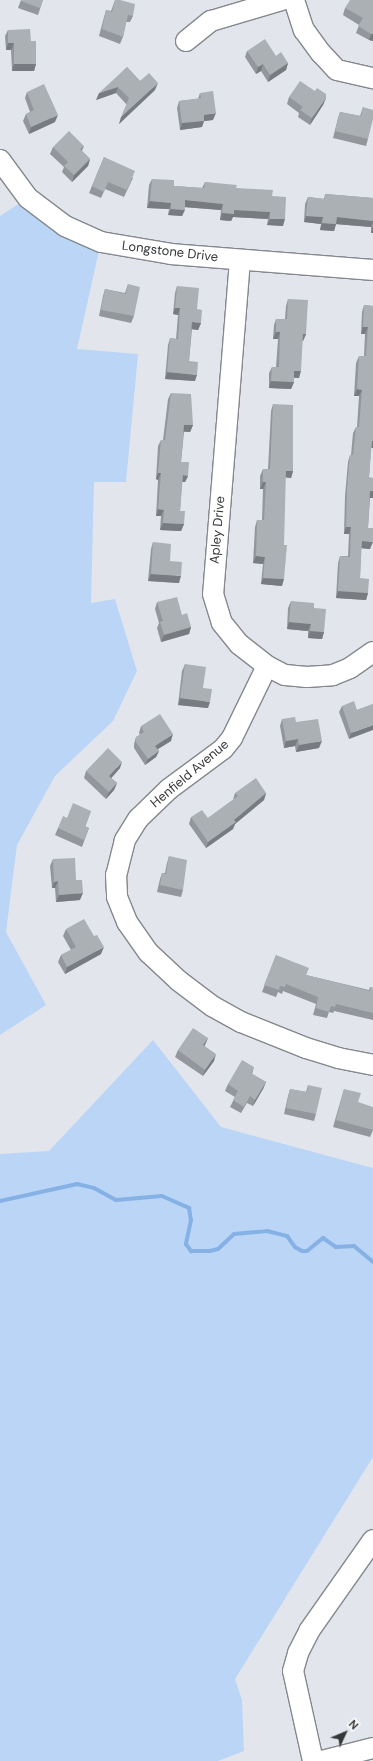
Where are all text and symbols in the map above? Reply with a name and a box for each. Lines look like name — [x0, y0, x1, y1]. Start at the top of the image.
street label: Longstone Drive — [121, 238, 219, 266]
street label: Apley Drive — [207, 495, 229, 565]
street label: Henfield Avenue — [148, 737, 232, 811]
north arrow — [325, 1713, 365, 1753]
text: N — [346, 1717, 361, 1732]

